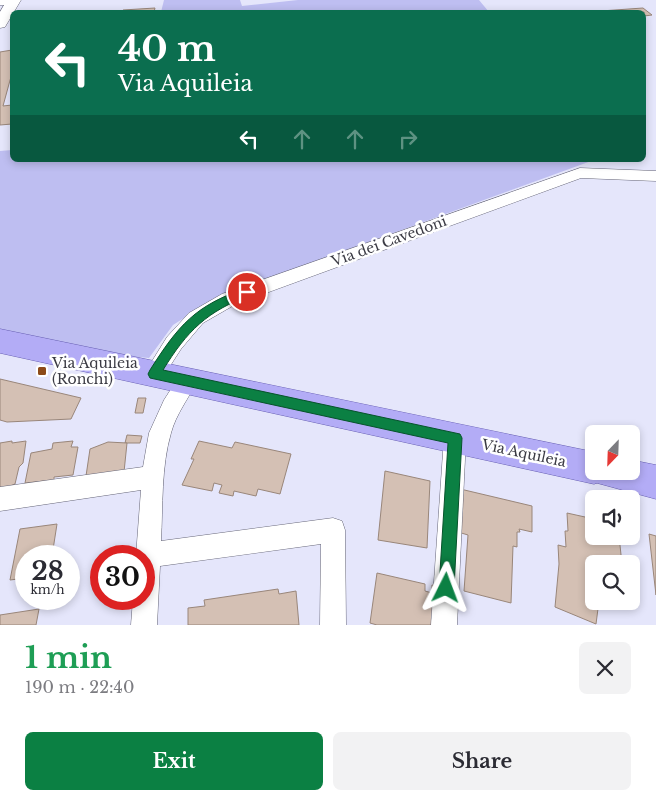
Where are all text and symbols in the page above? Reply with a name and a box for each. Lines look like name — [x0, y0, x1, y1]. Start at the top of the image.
text: 40 m — [118, 27, 216, 70]
icon: left — [35, 30, 100, 95]
text: Via Aquileia — [118, 70, 253, 97]
icon: left — [235, 125, 263, 153]
icon: ahead — [288, 125, 316, 153]
icon: ahead — [341, 125, 369, 153]
icon: right — [394, 125, 422, 153]
street label: Via dei Cavedoni — [328, 212, 449, 271]
pin — [226, 271, 268, 313]
icon: arrive — [233, 278, 261, 306]
place label: Via Aquileia (Ronchi) — [51, 354, 138, 388]
marker: Via Aquileia (Ronchi) — [36, 365, 48, 377]
north arrow — [585, 425, 640, 480]
map controls — [585, 425, 640, 610]
street label: Via Aquileia — [479, 435, 568, 471]
button: sound — [585, 490, 640, 545]
speed limit sign: 30 — [90, 545, 155, 610]
button: search — [585, 555, 640, 610]
text: 28 — [31, 556, 64, 587]
position arrow — [419, 561, 471, 613]
text: km/h — [30, 582, 65, 597]
text: 1 min — [25, 639, 112, 676]
button: close — [579, 642, 631, 694]
text: 190 m · 22:40 — [25, 677, 134, 697]
button: Exit — [25, 732, 323, 790]
button: Share — [333, 732, 631, 790]

